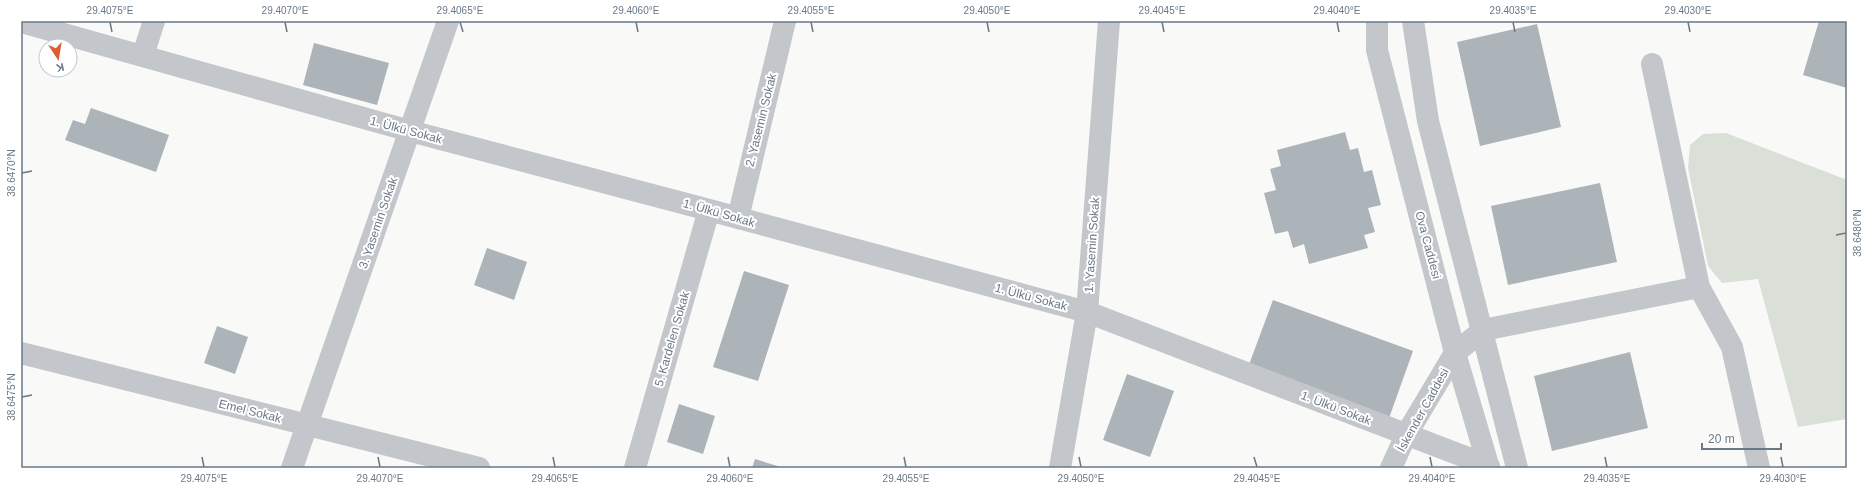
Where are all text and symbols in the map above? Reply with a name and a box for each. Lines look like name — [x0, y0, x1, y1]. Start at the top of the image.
text: 29.4075°E — [87, 5, 134, 16]
text: 29.4070°E — [262, 5, 309, 16]
text: 29.4065°E — [437, 5, 484, 16]
text: 29.4060°E — [613, 5, 660, 16]
text: 29.4055°E — [788, 5, 835, 16]
text: 29.4050°E — [964, 5, 1011, 16]
text: 29.4045°E — [1139, 5, 1186, 16]
text: 29.4040°E — [1314, 5, 1361, 16]
text: 29.4035°E — [1490, 5, 1537, 16]
text: 29.4030°E — [1665, 5, 1712, 16]
north arrow — [38, 38, 78, 78]
text: K — [55, 61, 65, 74]
street label: 2. Yasemin Sokak — [743, 71, 780, 168]
street label: 1. Ülkü Sokak — [368, 114, 445, 147]
text: 38.6470°N — [6, 149, 17, 197]
street label: 3. Yasemin Sokak — [356, 175, 401, 270]
street label: 1. Ülkü Sokak — [681, 196, 757, 230]
street label: 1. Yasemin Sokak — [1082, 196, 1102, 293]
text: 38.6480°N — [1852, 209, 1863, 257]
street label: Ova Caddesi — [1412, 210, 1444, 280]
street label: 1. Ülkü Sokak — [993, 281, 1070, 314]
street label: 5. Kardelen Sokak — [652, 289, 693, 388]
street label: İskender Caddesi — [1394, 366, 1452, 454]
text: 38.6475°N — [6, 373, 17, 421]
street label: 1. Ülkü Sokak — [1299, 388, 1374, 428]
street label: Emel Sokak — [217, 396, 284, 426]
scale bar — [1702, 425, 1781, 451]
text: 20 m — [1708, 432, 1735, 446]
text: 29.4075°E — [181, 473, 228, 484]
text: 29.4070°E — [357, 473, 404, 484]
text: 29.4065°E — [532, 473, 579, 484]
text: 29.4060°E — [707, 473, 754, 484]
text: 29.4055°E — [883, 473, 930, 484]
text: 29.4050°E — [1058, 473, 1105, 484]
text: 29.4045°E — [1234, 473, 1281, 484]
text: 29.4040°E — [1409, 473, 1456, 484]
text: 29.4035°E — [1584, 473, 1631, 484]
text: 29.4030°E — [1760, 473, 1807, 484]

